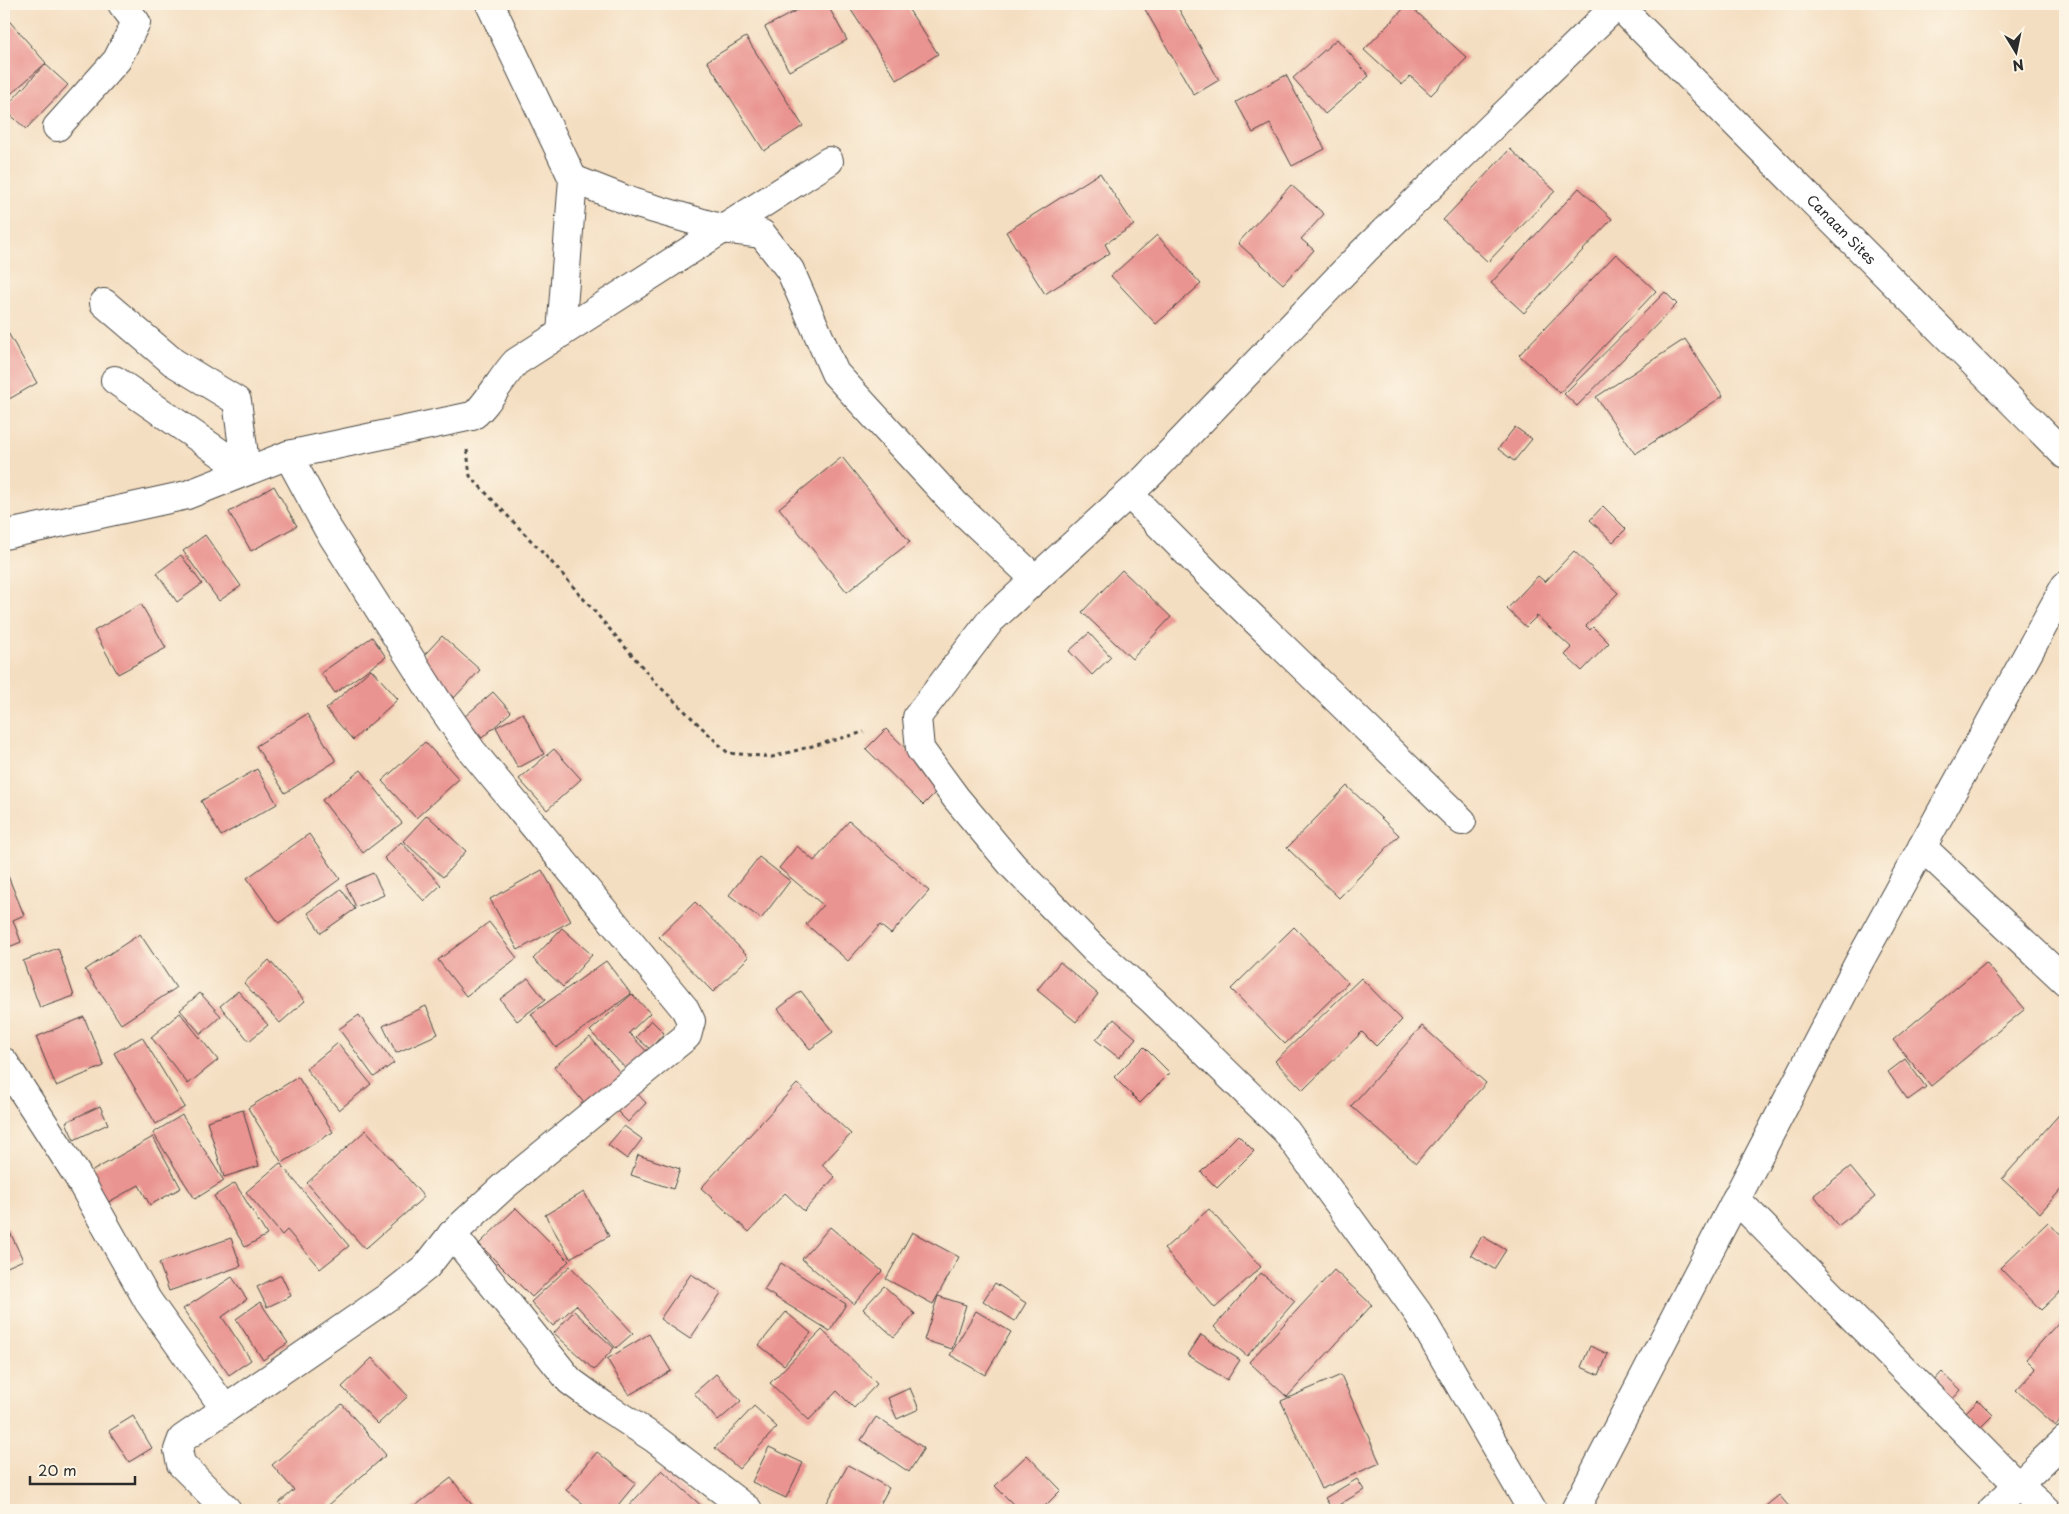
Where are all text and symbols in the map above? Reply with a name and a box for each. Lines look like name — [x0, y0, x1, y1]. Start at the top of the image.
north arrow — [1992, 28, 2042, 78]
text: N — [2011, 54, 2026, 77]
street label: Canaan Sites — [1802, 190, 1881, 269]
scale bar — [30, 1454, 135, 1486]
text: 20 m — [38, 1458, 77, 1481]

